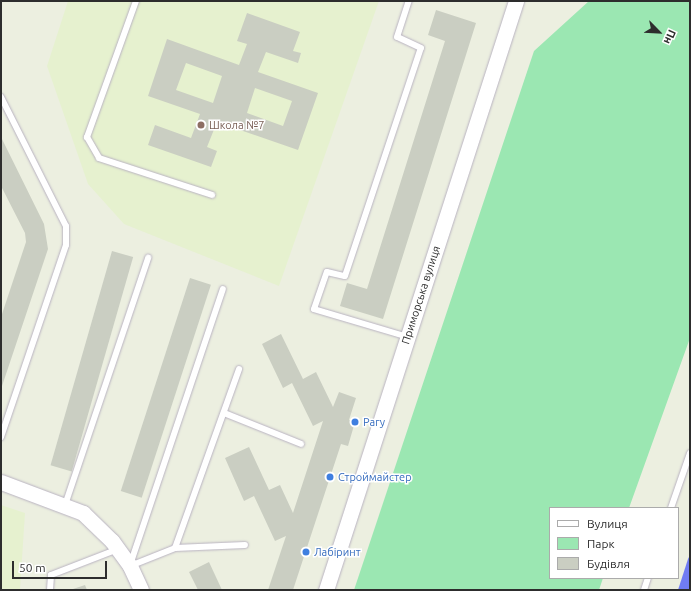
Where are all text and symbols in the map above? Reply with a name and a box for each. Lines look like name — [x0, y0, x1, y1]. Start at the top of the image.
north arrow — [639, 12, 679, 52]
text: Пн — [662, 28, 678, 46]
place label: Школа №7 — [209, 118, 264, 132]
marker: Школа №7 — [196, 120, 206, 130]
street label: Приморська вулиця — [399, 244, 443, 346]
place label: Рагу — [363, 415, 385, 429]
marker: Рагу — [350, 417, 360, 427]
place label: Строймайстер — [338, 470, 412, 484]
marker: Строймайстер — [325, 472, 335, 482]
legend — [549, 507, 679, 579]
text: Вулиця — [587, 517, 628, 530]
text: Парк — [587, 537, 615, 550]
place label: Лабіринт — [314, 545, 361, 559]
marker: Лабіринт — [301, 547, 311, 557]
scale bar — [14, 553, 109, 579]
text: Будівля — [587, 557, 630, 570]
text: 50 m — [19, 561, 46, 574]

